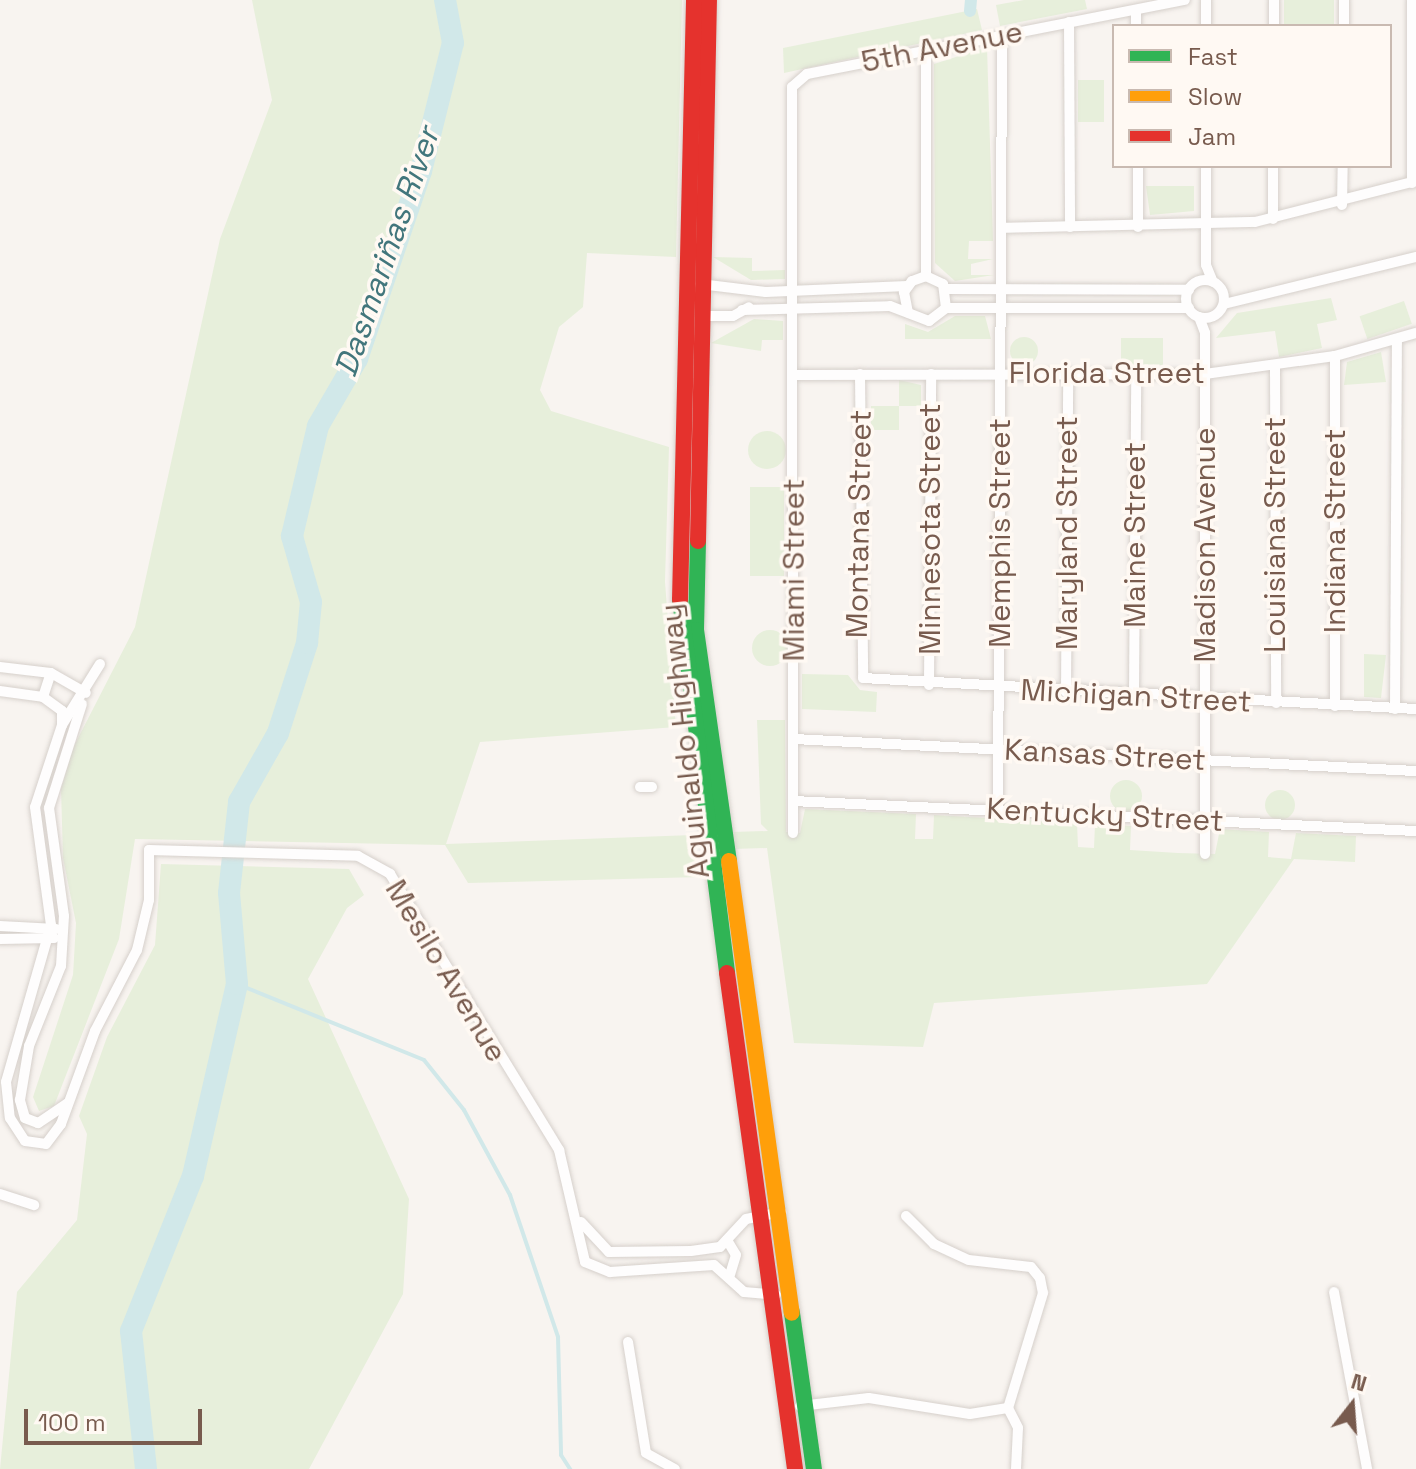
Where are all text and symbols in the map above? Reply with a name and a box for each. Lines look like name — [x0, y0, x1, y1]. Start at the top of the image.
street label: 5th Avenue — [858, 14, 1026, 80]
legend — [1112, 24, 1392, 168]
text: Fast — [1188, 41, 1238, 72]
text: Slow — [1188, 81, 1242, 112]
text: Jam — [1188, 121, 1236, 152]
water label: Dasmariñas River — [326, 122, 448, 382]
street label: Florida Street — [1009, 355, 1205, 391]
street label: Minnesota Street — [912, 403, 948, 655]
street label: Montana Street — [839, 409, 879, 639]
street label: Maryland Street — [1049, 416, 1085, 650]
street label: Louisiana Street — [1257, 417, 1293, 653]
street label: Memphis Street — [982, 418, 1018, 648]
street label: Madison Avenue — [1187, 427, 1223, 663]
street label: Indiana Street — [1317, 429, 1353, 633]
street label: Maine Street — [1117, 442, 1153, 628]
street label: Miami Street — [776, 478, 812, 662]
street label: Aguinaldo Highway — [653, 602, 717, 880]
street label: Michigan Street — [1020, 672, 1252, 720]
street label: Kansas Street — [1003, 732, 1207, 778]
street label: Kentucky Street — [986, 791, 1224, 839]
street label: Mesilo Avenue — [377, 873, 515, 1069]
north arrow — [1312, 1365, 1392, 1445]
text: N — [1348, 1367, 1370, 1398]
scale bar — [28, 1393, 206, 1443]
text: 100 m — [38, 1407, 106, 1438]

